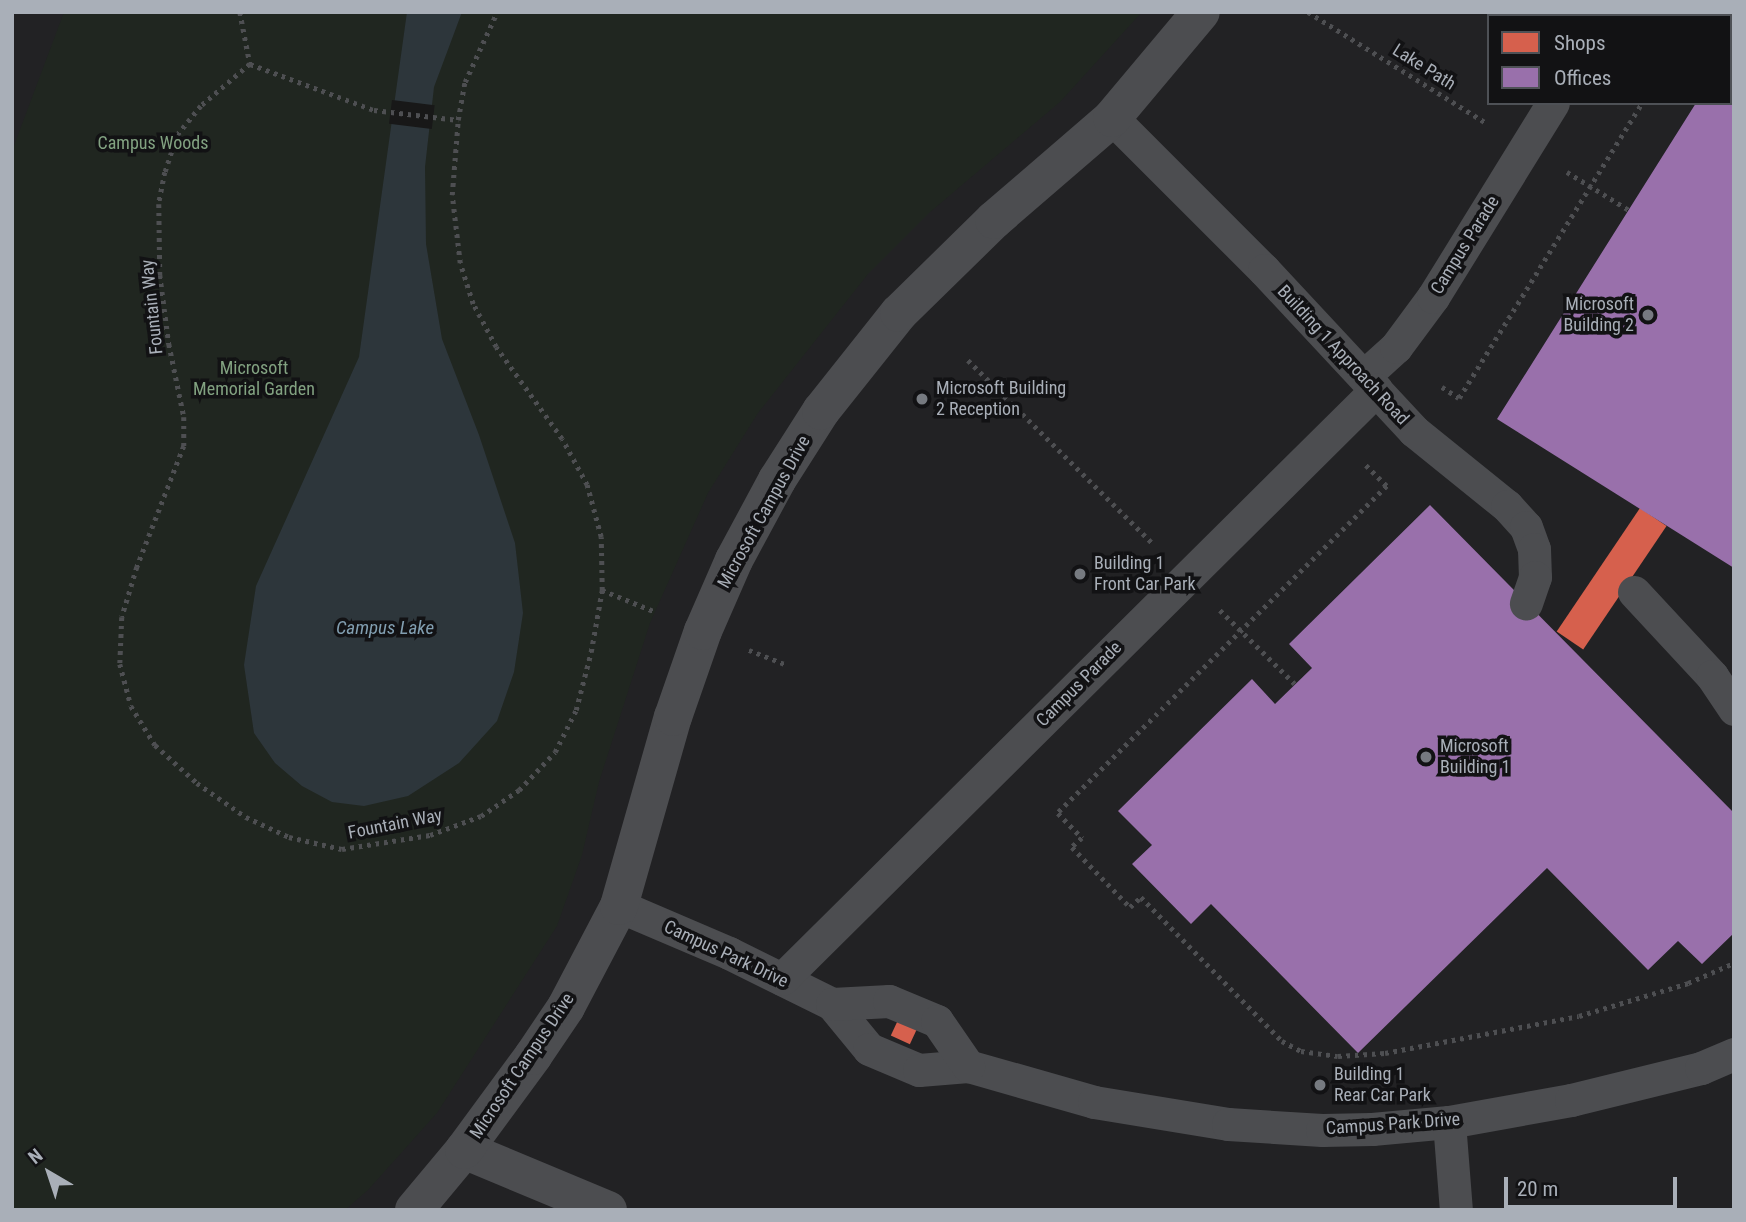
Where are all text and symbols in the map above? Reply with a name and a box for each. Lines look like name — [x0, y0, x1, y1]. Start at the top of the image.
legend — [1487, 14, 1732, 105]
text: Shops — [1554, 31, 1606, 55]
street label: Lake Path — [1389, 39, 1459, 95]
text: Offices — [1554, 66, 1611, 90]
park label: Campus Woods — [98, 132, 208, 154]
street label: Campus Parade — [1426, 192, 1504, 298]
street label: Fountain Way — [136, 258, 168, 356]
street label: Building 1 Approach Road — [1273, 281, 1413, 429]
place label: Microsoft Building 2 — [1564, 294, 1634, 336]
marker: Microsoft Building 2 — [1640, 307, 1656, 323]
park label: Microsoft Memorial Garden — [193, 358, 315, 400]
place label: Microsoft Building 2 Reception — [936, 378, 1066, 420]
marker: Microsoft Building 2 Reception — [914, 391, 930, 407]
street label: Microsoft Campus Drive — [713, 432, 815, 592]
place label: Building 1 Front Car Park — [1094, 553, 1195, 596]
marker: Building 1 Front Car Park — [1072, 566, 1088, 582]
water label: Campus Lake — [336, 617, 434, 639]
street label: Campus Parade — [1032, 637, 1126, 731]
place label: Microsoft Building 1 — [1440, 736, 1510, 778]
marker: Microsoft Building 1 — [1418, 749, 1434, 765]
street label: Fountain Way — [346, 804, 444, 844]
street label: Campus Park Drive — [661, 916, 791, 992]
street label: Microsoft Campus Drive — [465, 989, 579, 1143]
place label: Building 1 Rear Car Park — [1334, 1064, 1431, 1106]
marker: Building 1 Rear Car Park — [1312, 1077, 1328, 1093]
street label: Campus Park Drive — [1325, 1109, 1461, 1139]
north arrow — [14, 1138, 84, 1208]
text: N — [24, 1144, 47, 1169]
scale bar — [1508, 1162, 1681, 1206]
text: 20 m — [1517, 1177, 1558, 1201]

